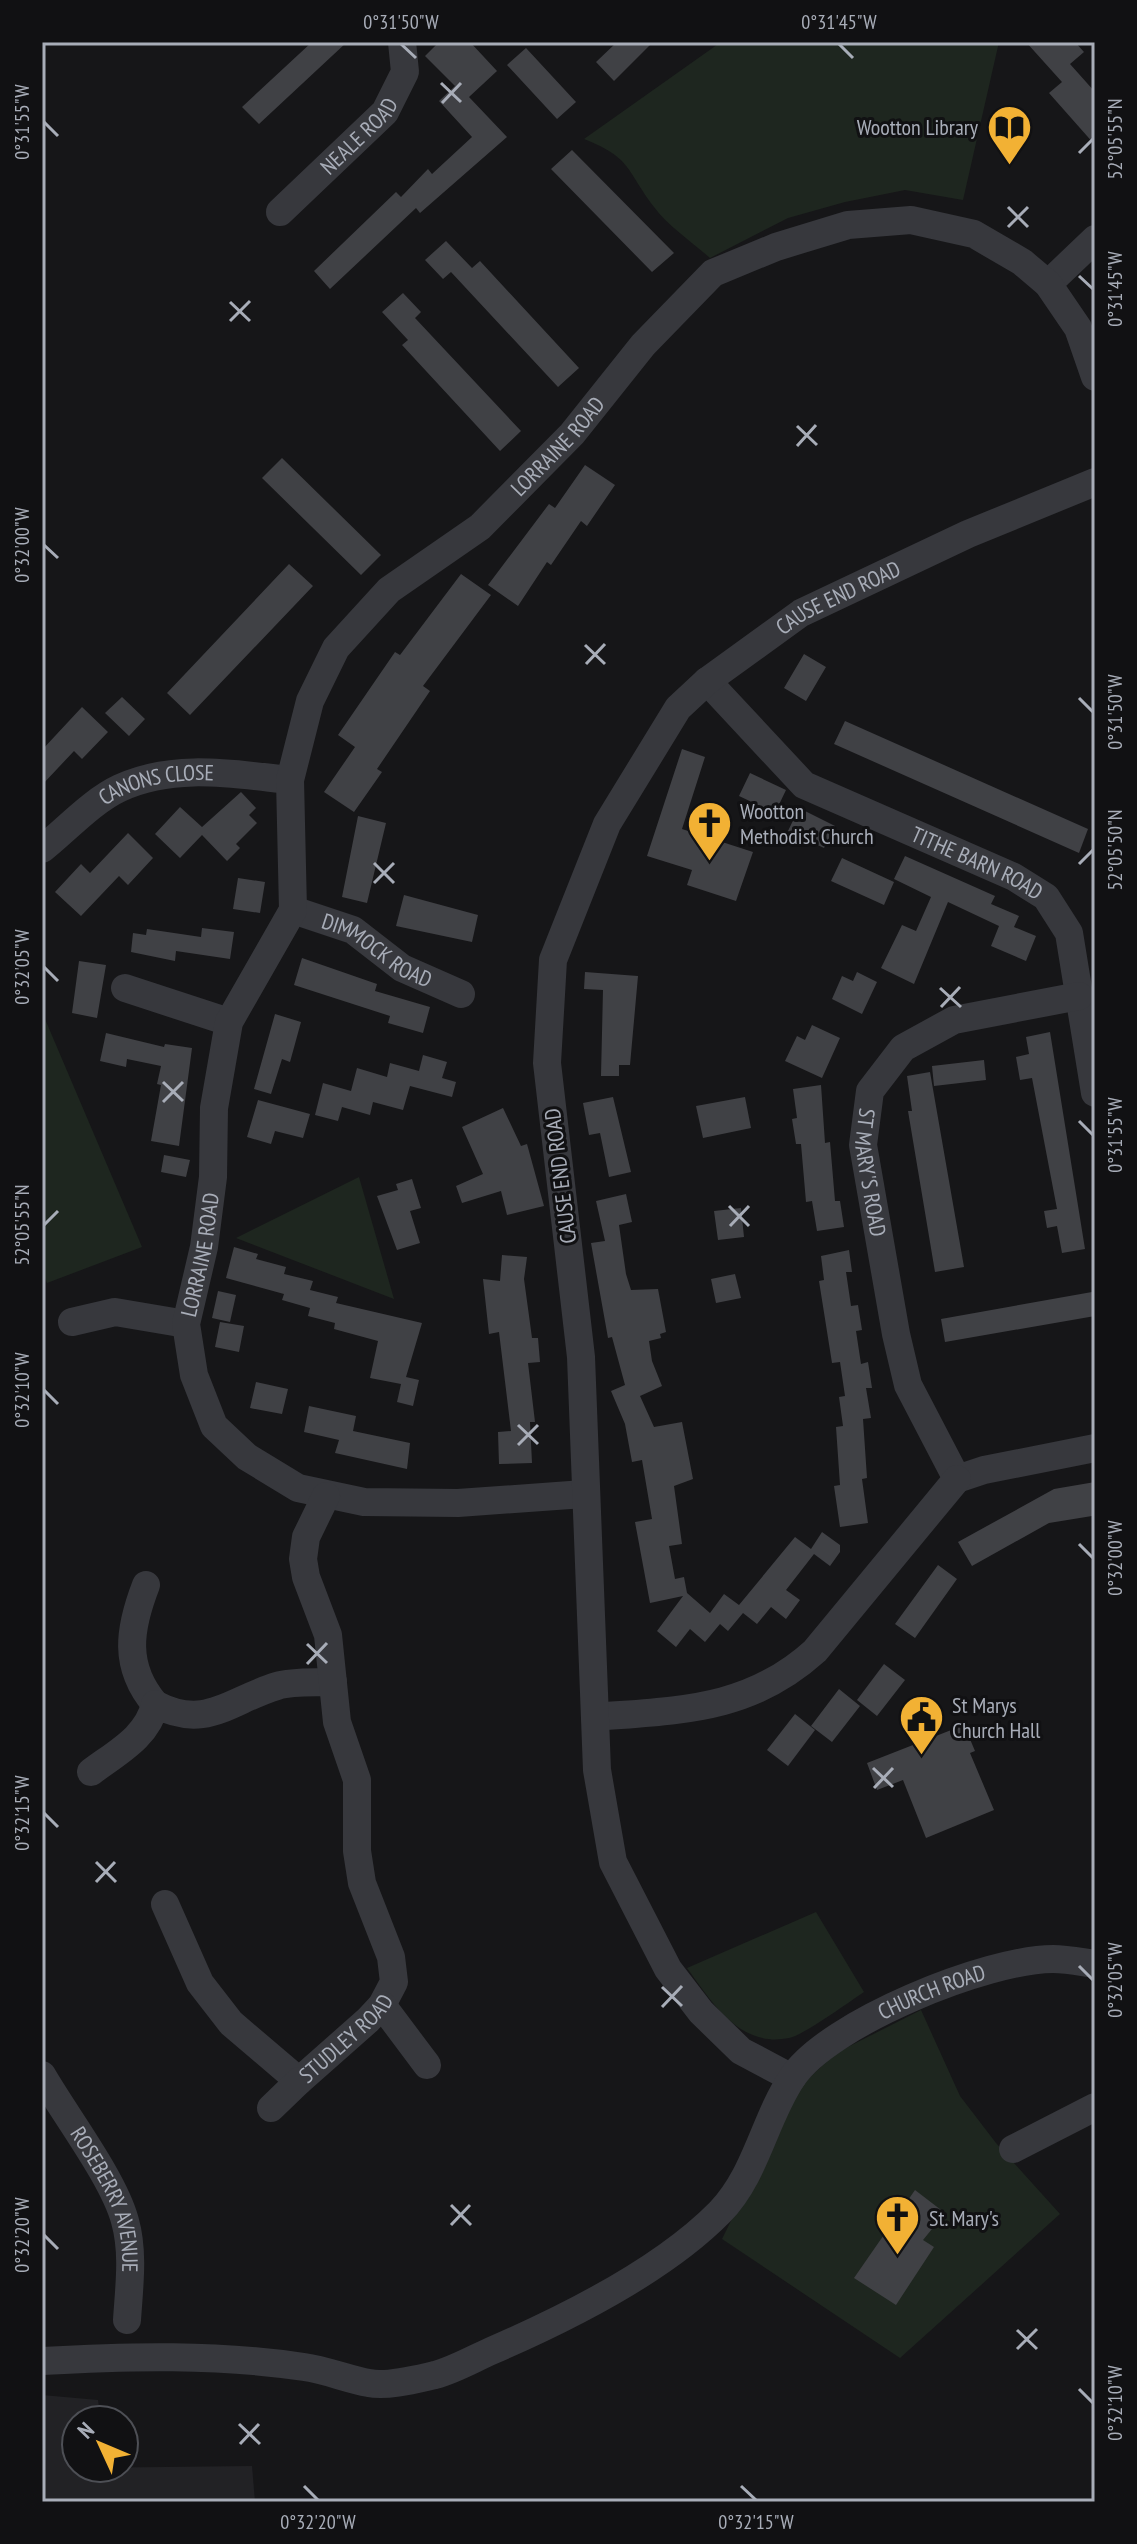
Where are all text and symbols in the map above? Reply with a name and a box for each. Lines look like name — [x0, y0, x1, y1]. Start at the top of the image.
text: 0°31'50"W — [363, 9, 439, 35]
text: 0°31'45"W — [801, 9, 877, 35]
text: 0°31'55"W — [9, 84, 35, 160]
street label: NEALE ROAD — [314, 93, 404, 180]
text: 52°05'55"N — [1102, 99, 1128, 179]
library icon: Wootton Library — [985, 103, 1033, 166]
place label: Wootton Library — [857, 113, 979, 141]
text: 0°31'45"W — [1102, 251, 1128, 327]
street label: LORRAINE ROAD — [505, 391, 610, 502]
text: 0°32'00"W — [9, 507, 35, 583]
street label: CAUSE END ROAD — [770, 554, 905, 641]
text: 0°31'50"W — [1102, 674, 1128, 750]
street label: CANONS CLOSE — [93, 758, 214, 811]
place label: Wootton Methodist Church — [740, 797, 874, 850]
church icon: Wootton Methodist Church — [685, 800, 733, 863]
text: 52°05'50"N — [1102, 810, 1128, 890]
street label: TITHE BARN ROAD — [907, 820, 1048, 906]
street label: DIMMOCK ROAD — [318, 907, 436, 993]
text: 0°32'05"W — [9, 929, 35, 1005]
text: 0°31'55"W — [1102, 1097, 1128, 1173]
street label: CAUSE END ROAD — [538, 1107, 582, 1245]
street label: ST MARY'S ROAD — [849, 1107, 893, 1239]
text: 52°05'55"N — [9, 1185, 35, 1265]
street label: LORRAINE ROAD — [174, 1191, 225, 1319]
text: 0°32'10"W — [9, 1352, 35, 1428]
text: 0°32'00"W — [1102, 1520, 1128, 1596]
place label: St Marys Church Hall — [952, 1691, 1041, 1744]
public building icon: St Marys Church Hall — [897, 1694, 945, 1757]
text: 0°32'15"W — [9, 1775, 35, 1851]
text: 0°32'05"W — [1102, 1942, 1128, 2018]
street label: CHURCH ROAD — [873, 1958, 989, 2026]
street label: STUDLEY ROAD — [293, 1989, 399, 2089]
street label: ROSEBERRY AVENUE — [64, 2121, 144, 2273]
church icon: St. Mary's — [874, 2194, 922, 2257]
text: 0°32'20"W — [9, 2197, 35, 2273]
place label: St. Mary's — [929, 2204, 999, 2232]
text: 0°32'10"W — [1102, 2365, 1128, 2441]
north arrow — [60, 2404, 140, 2484]
text: N — [71, 2416, 100, 2444]
text: 0°32'20"W — [280, 2509, 356, 2535]
text: 0°32'15"W — [718, 2509, 794, 2535]

